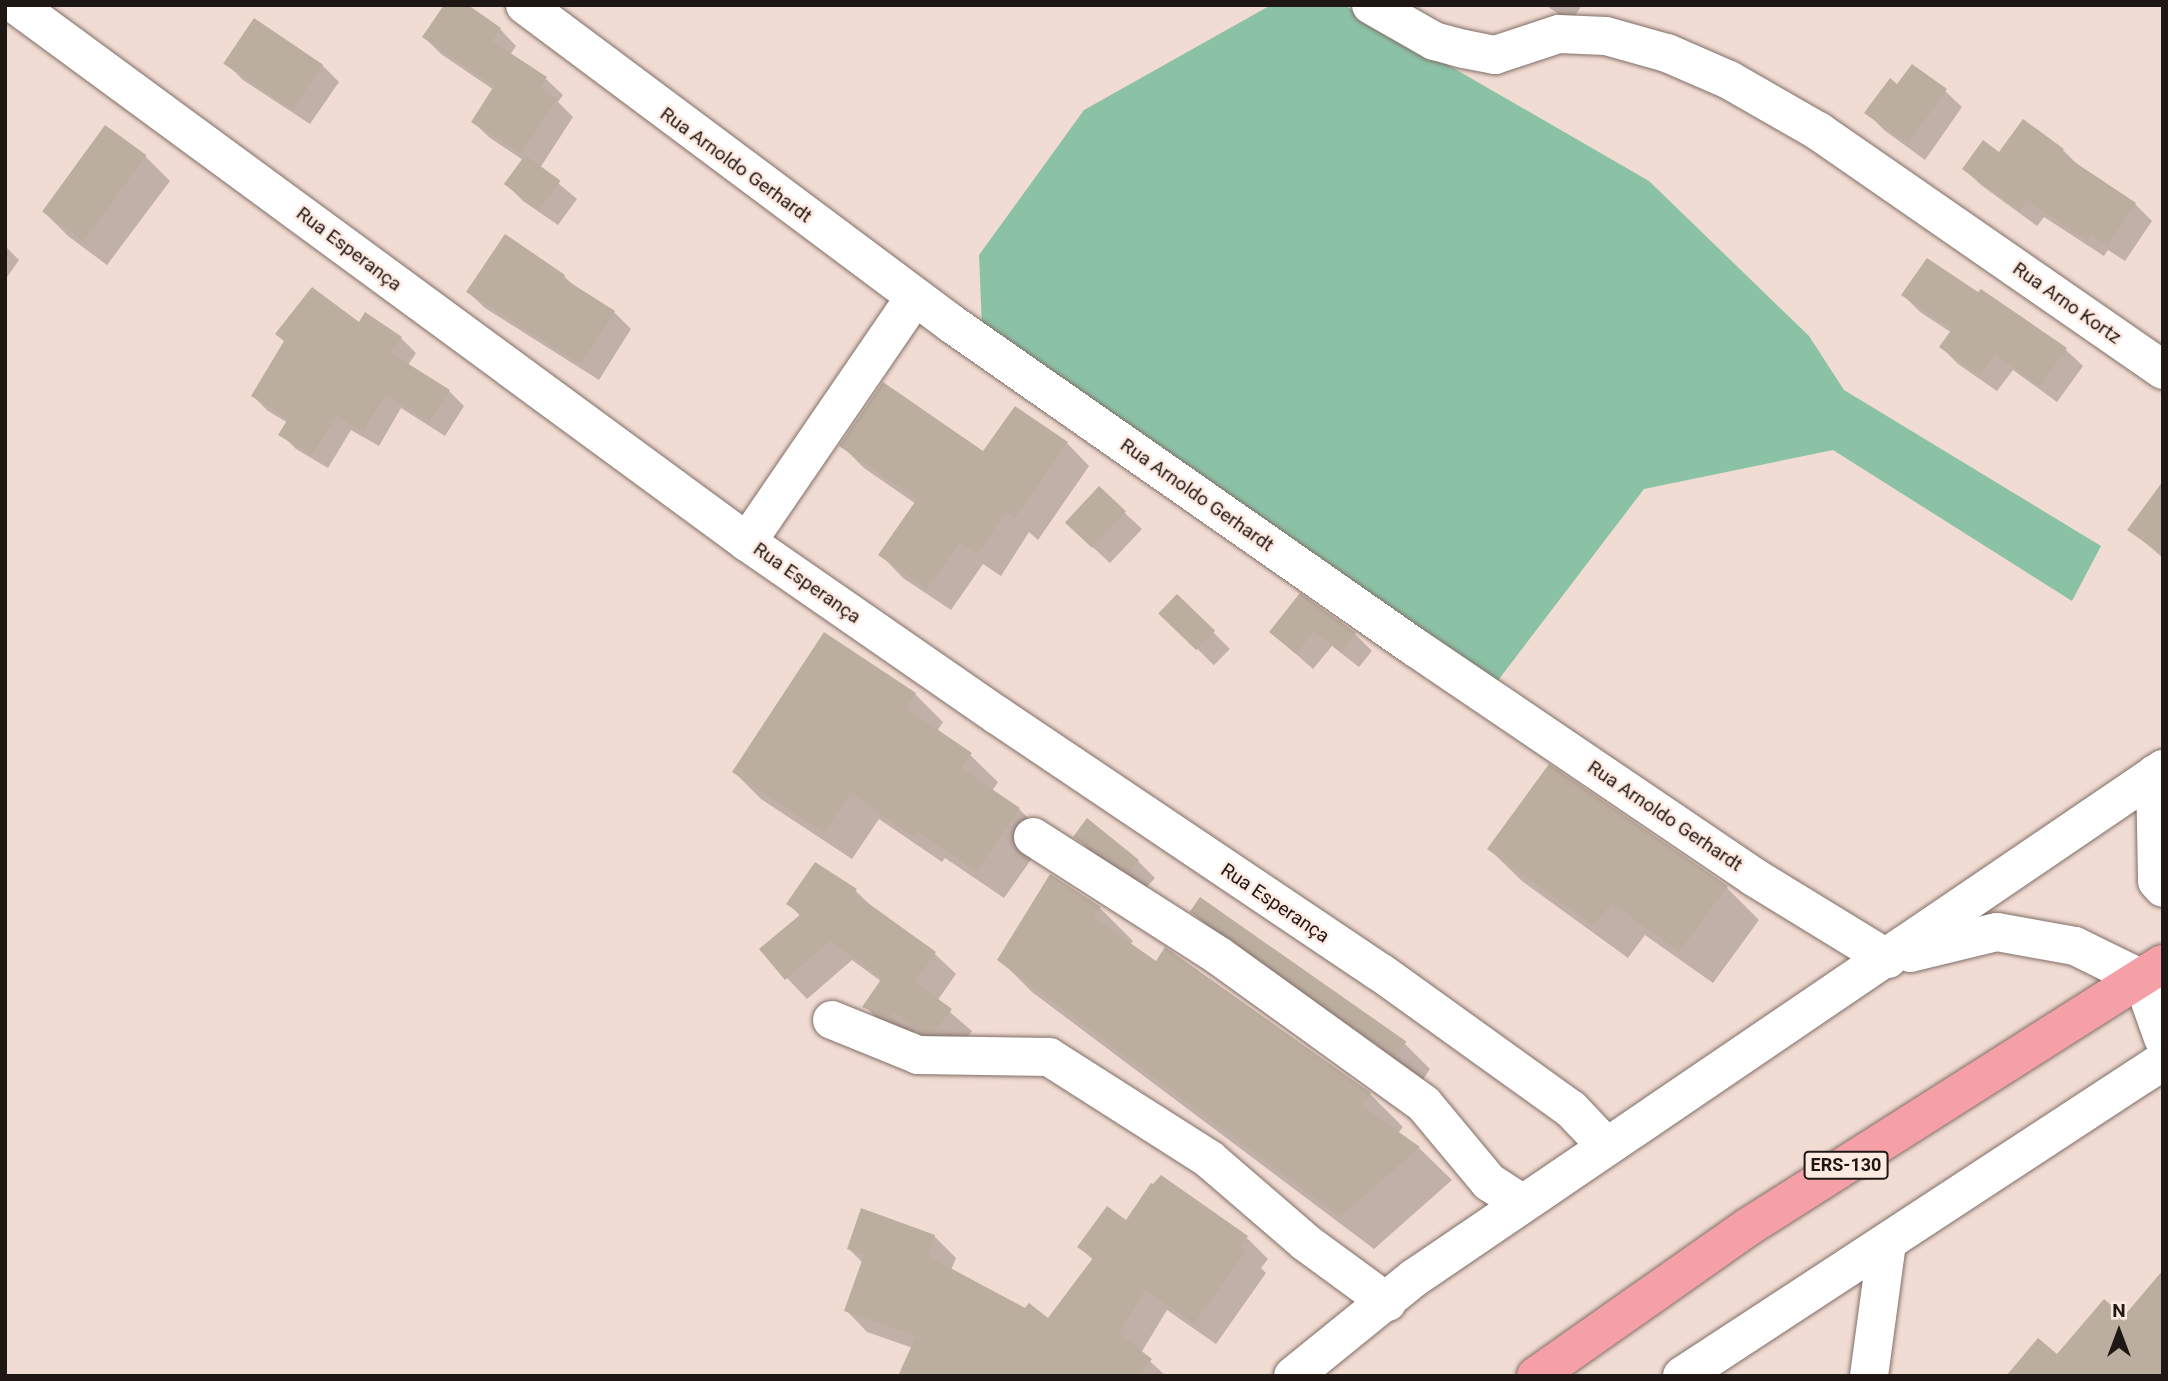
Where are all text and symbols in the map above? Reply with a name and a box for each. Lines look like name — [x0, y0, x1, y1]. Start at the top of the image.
street label: Rua Arnoldo Gerhardt — [656, 102, 816, 228]
street label: Rua Esperança — [292, 202, 406, 296]
street label: Rua Arno Kortz — [2008, 257, 2126, 349]
street label: Rua Arnoldo Gerhardt — [1116, 434, 1278, 556]
street label: Rua Esperança — [749, 538, 865, 628]
street label: Rua Arnoldo Gerhardt — [1583, 756, 1747, 876]
street label: Rua Esperança — [1216, 858, 1334, 948]
road number: ERS-130 — [1802, 1150, 1890, 1180]
north arrow — [2084, 1297, 2154, 1367]
text: N — [2112, 1299, 2126, 1322]

